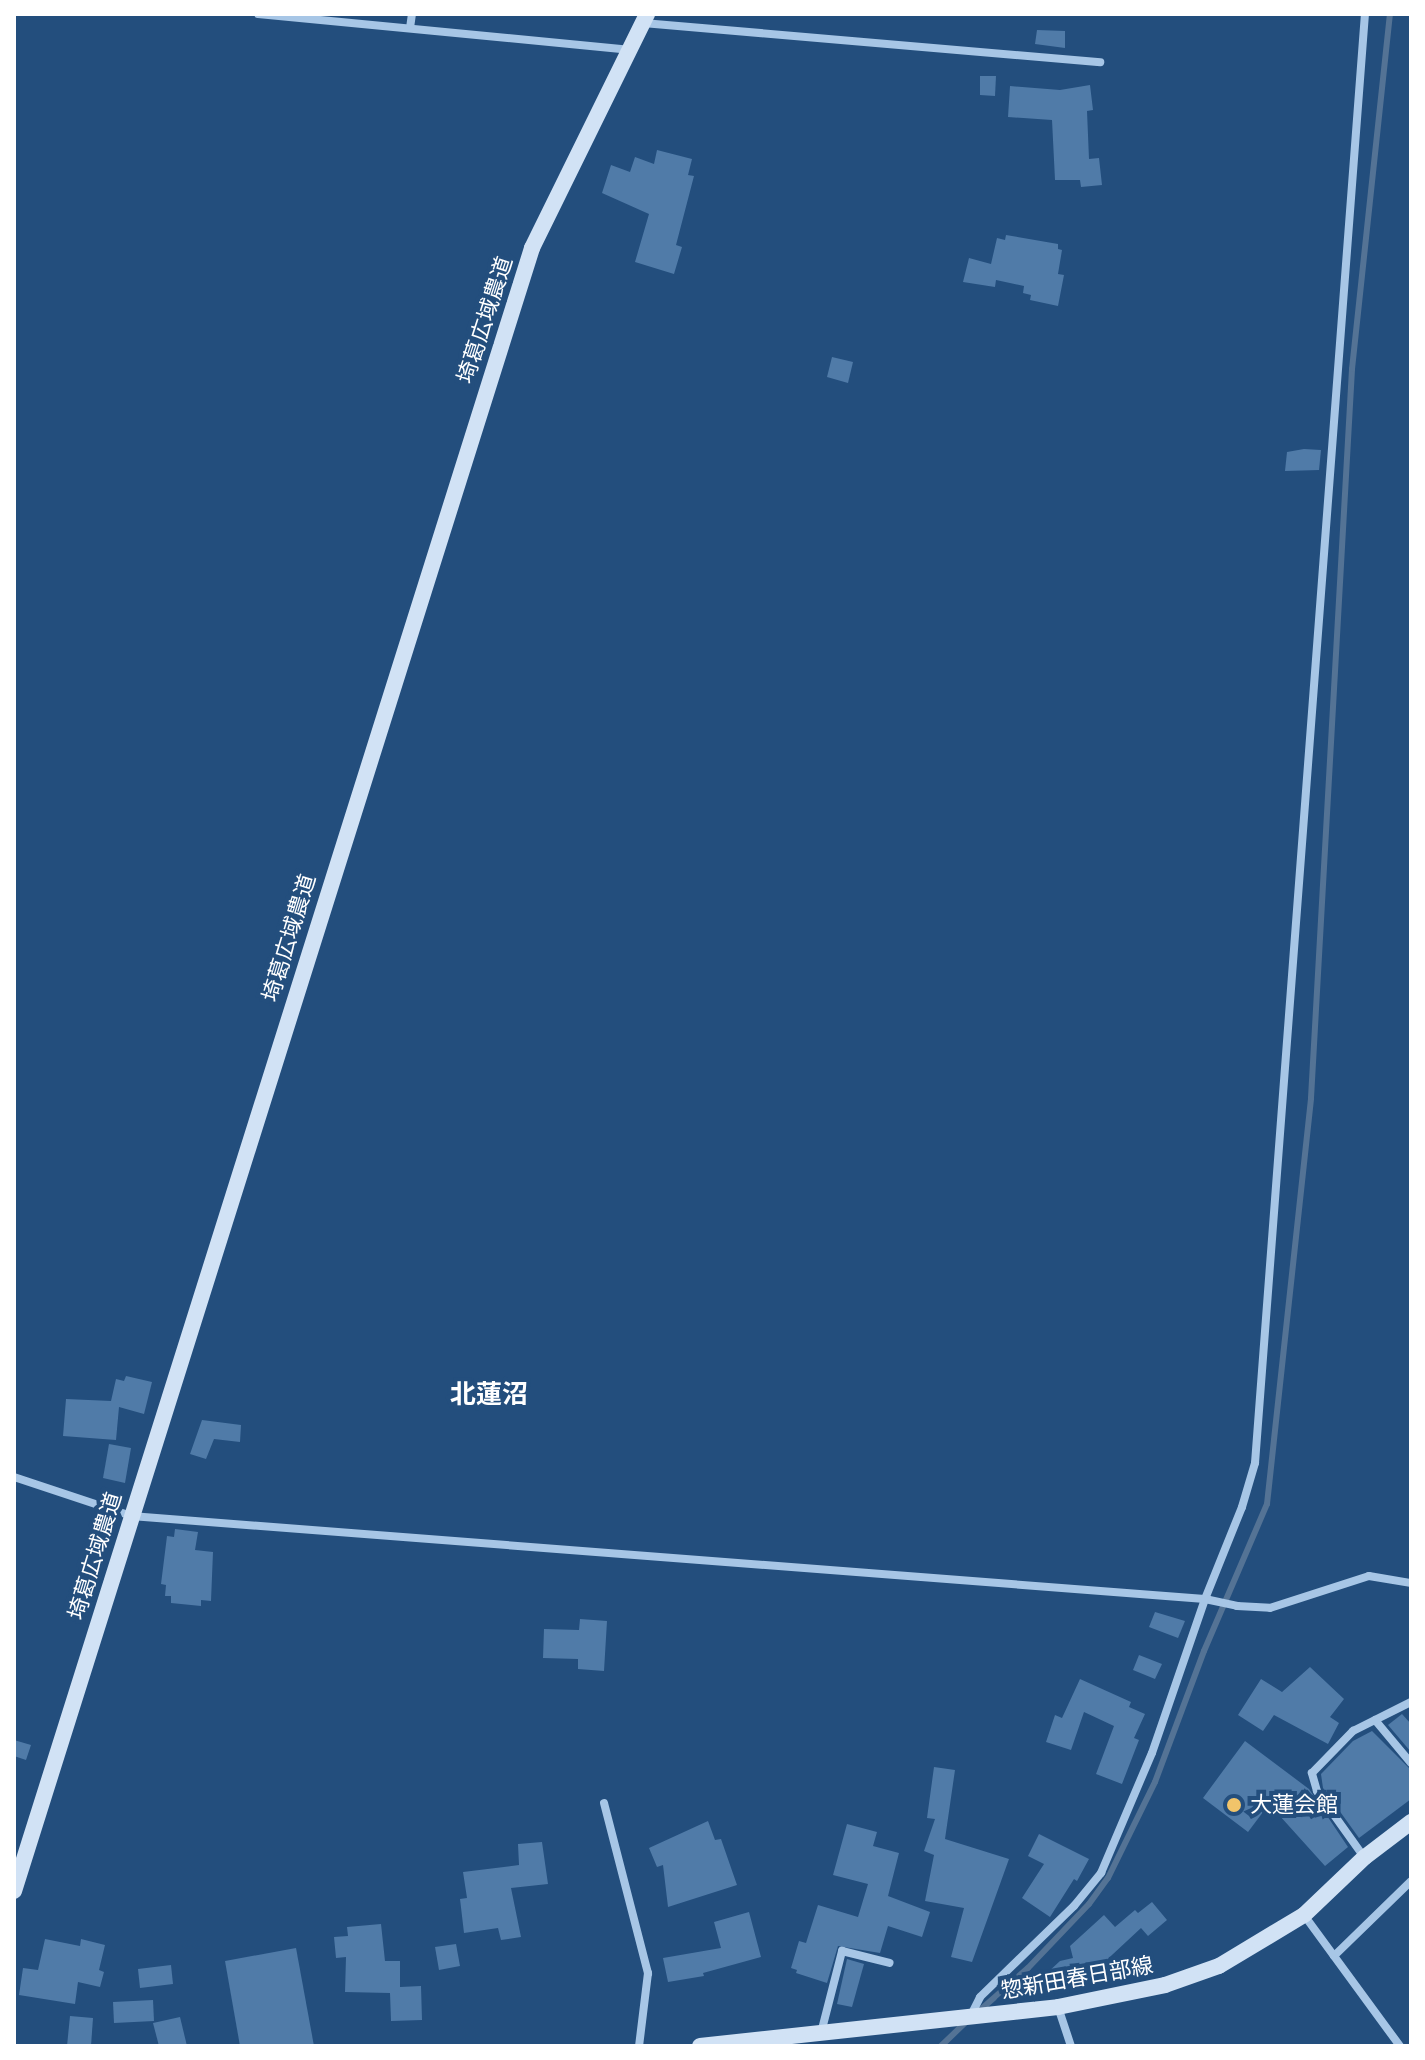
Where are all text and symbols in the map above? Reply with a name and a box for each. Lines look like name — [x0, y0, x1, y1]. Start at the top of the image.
street label: 埼葛広域農道 — [452, 253, 518, 387]
street label: 埼葛広域農道 — [257, 871, 321, 1005]
district label: 北蓮沼 — [450, 1379, 528, 1411]
street label: 埼葛広域農道 — [63, 1489, 127, 1623]
place label: 大蓮会館 — [1250, 1792, 1338, 1818]
marker: 大蓮会館 — [1225, 1796, 1243, 1814]
street label: 惣新田春日部線 — [999, 1952, 1155, 2004]

